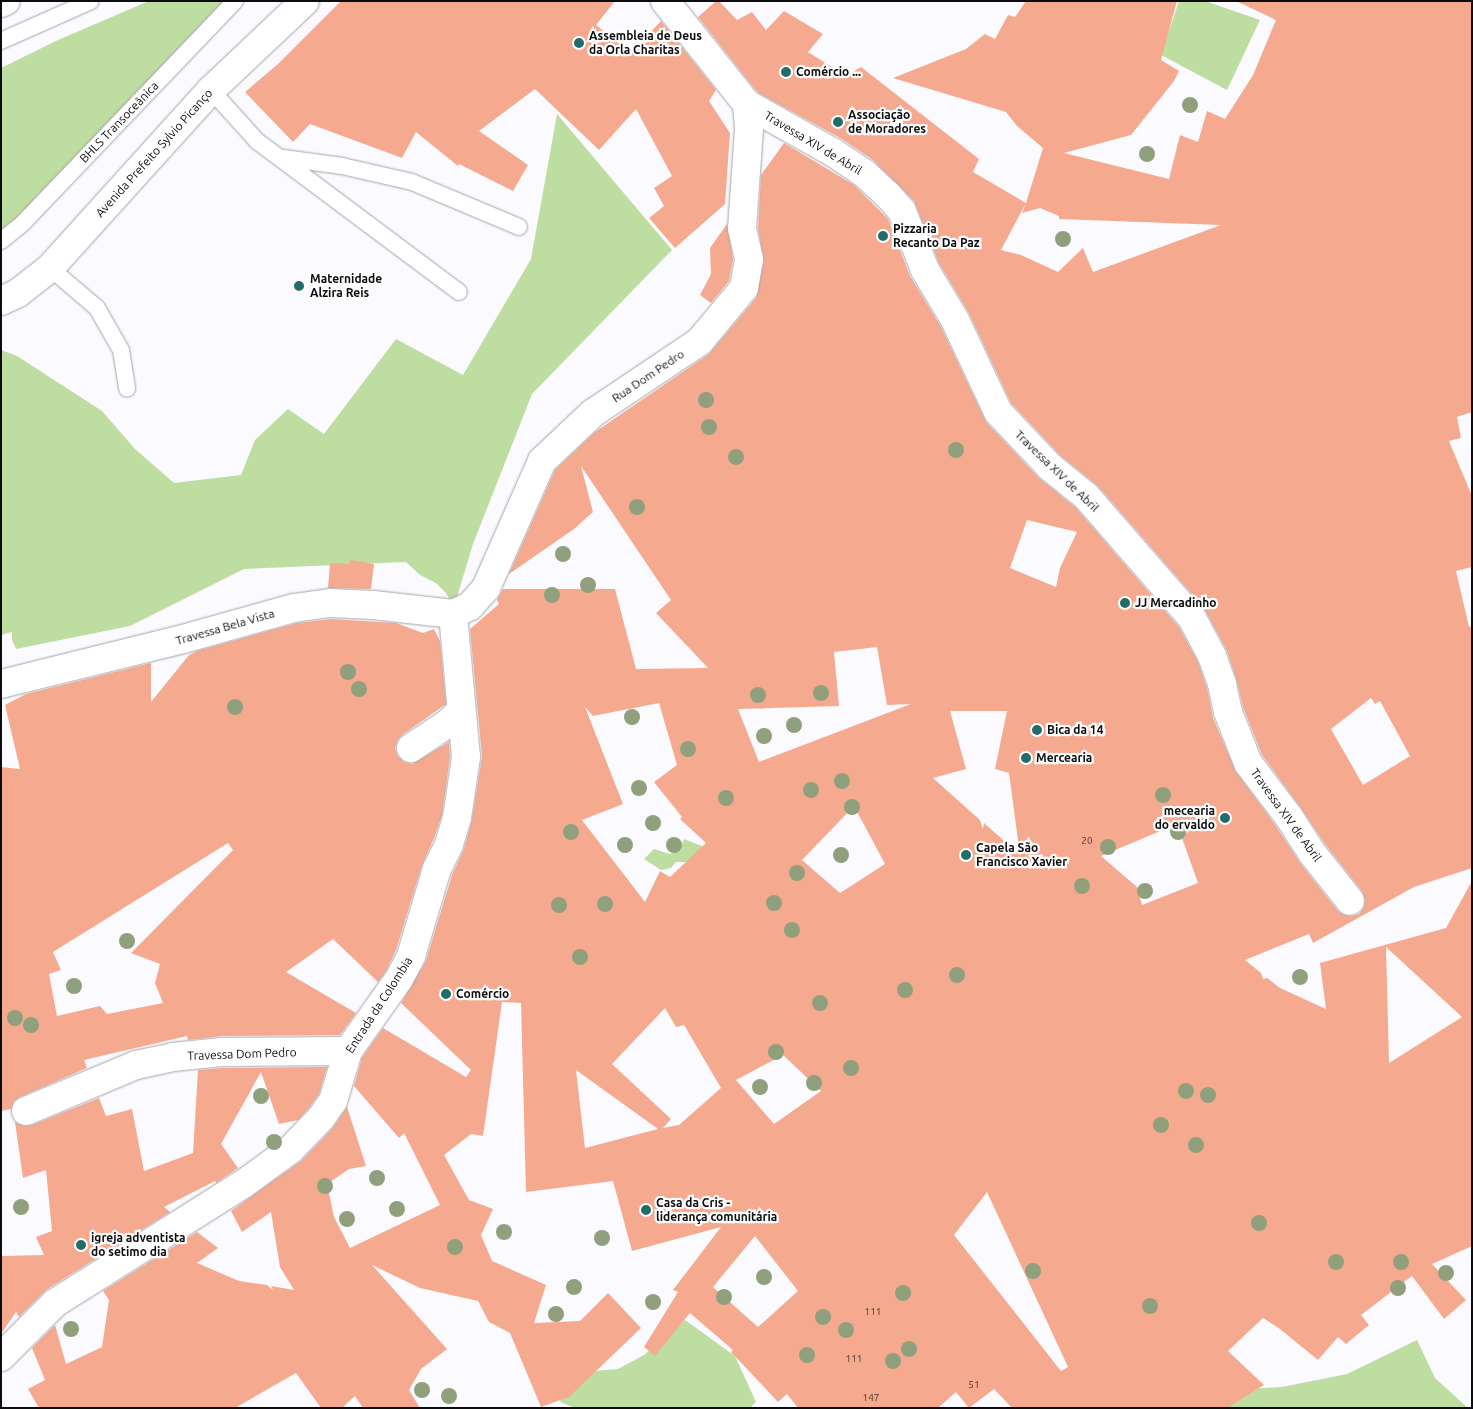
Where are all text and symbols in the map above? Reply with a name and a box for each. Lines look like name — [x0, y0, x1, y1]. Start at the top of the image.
place label: Assembleia de Deus da Orla Charitas — [589, 29, 702, 57]
marker: Assembleia de Deus da Orla Charitas — [573, 37, 585, 49]
place label: Comércio ... — [796, 65, 861, 79]
marker: Comércio ... — [780, 66, 792, 78]
street label: BHLS Transoceânica — [77, 78, 161, 166]
street label: Avenida Prefeito Sylvio Picanço — [93, 86, 215, 220]
street label: Travessa XIV de Abril — [762, 108, 864, 178]
place label: Associação de Moradores — [848, 108, 926, 136]
marker: Associação de Moradores — [832, 116, 844, 128]
place label: Pizzaria Recanto Da Paz — [893, 222, 980, 250]
marker: Pizzaria Recanto Da Paz — [877, 230, 889, 242]
place label: Maternidade Alzira Reis — [310, 272, 382, 300]
marker: Maternidade Alzira Reis — [292, 279, 306, 293]
street label: Rua Dom Pedro — [609, 347, 687, 405]
street label: Travessa XIV de Abril — [1012, 427, 1102, 515]
place label: JJ Mercadinho — [1135, 596, 1217, 610]
marker: JJ Mercadinho — [1119, 597, 1131, 609]
street label: Travessa Bela Vista — [174, 606, 276, 648]
place label: Bica da 14 — [1047, 723, 1103, 737]
marker: Bica da 14 — [1031, 724, 1043, 736]
place label: Mercearia — [1036, 751, 1092, 765]
marker: Mercearia — [1020, 752, 1032, 764]
street label: Travessa XIV de Abril — [1247, 766, 1325, 864]
place label: mecearia do ervaldo — [1155, 804, 1215, 832]
marker: mecearia do ervaldo — [1219, 812, 1231, 824]
house number: 20 — [1081, 835, 1093, 847]
place label: Capela São Francisco Xavier — [976, 841, 1067, 869]
marker: Capela São Francisco Xavier — [960, 849, 972, 861]
street label: Entrada da Colombia — [342, 954, 416, 1056]
place label: Comércio — [456, 987, 509, 1001]
marker: Comércio — [440, 988, 452, 1000]
street label: Travessa Dom Pedro — [187, 1045, 297, 1063]
place label: Casa da Cris - liderança comunitária — [656, 1196, 777, 1224]
marker: Casa da Cris - liderança comunitária — [640, 1204, 652, 1216]
place label: igreja adventista do setimo dia — [91, 1231, 185, 1259]
marker: igreja adventista do setimo dia — [75, 1239, 87, 1251]
house number: 111 — [865, 1306, 881, 1318]
house number: 111 — [846, 1353, 862, 1365]
house number: 51 — [968, 1379, 980, 1391]
house number: 147 — [863, 1392, 879, 1404]

